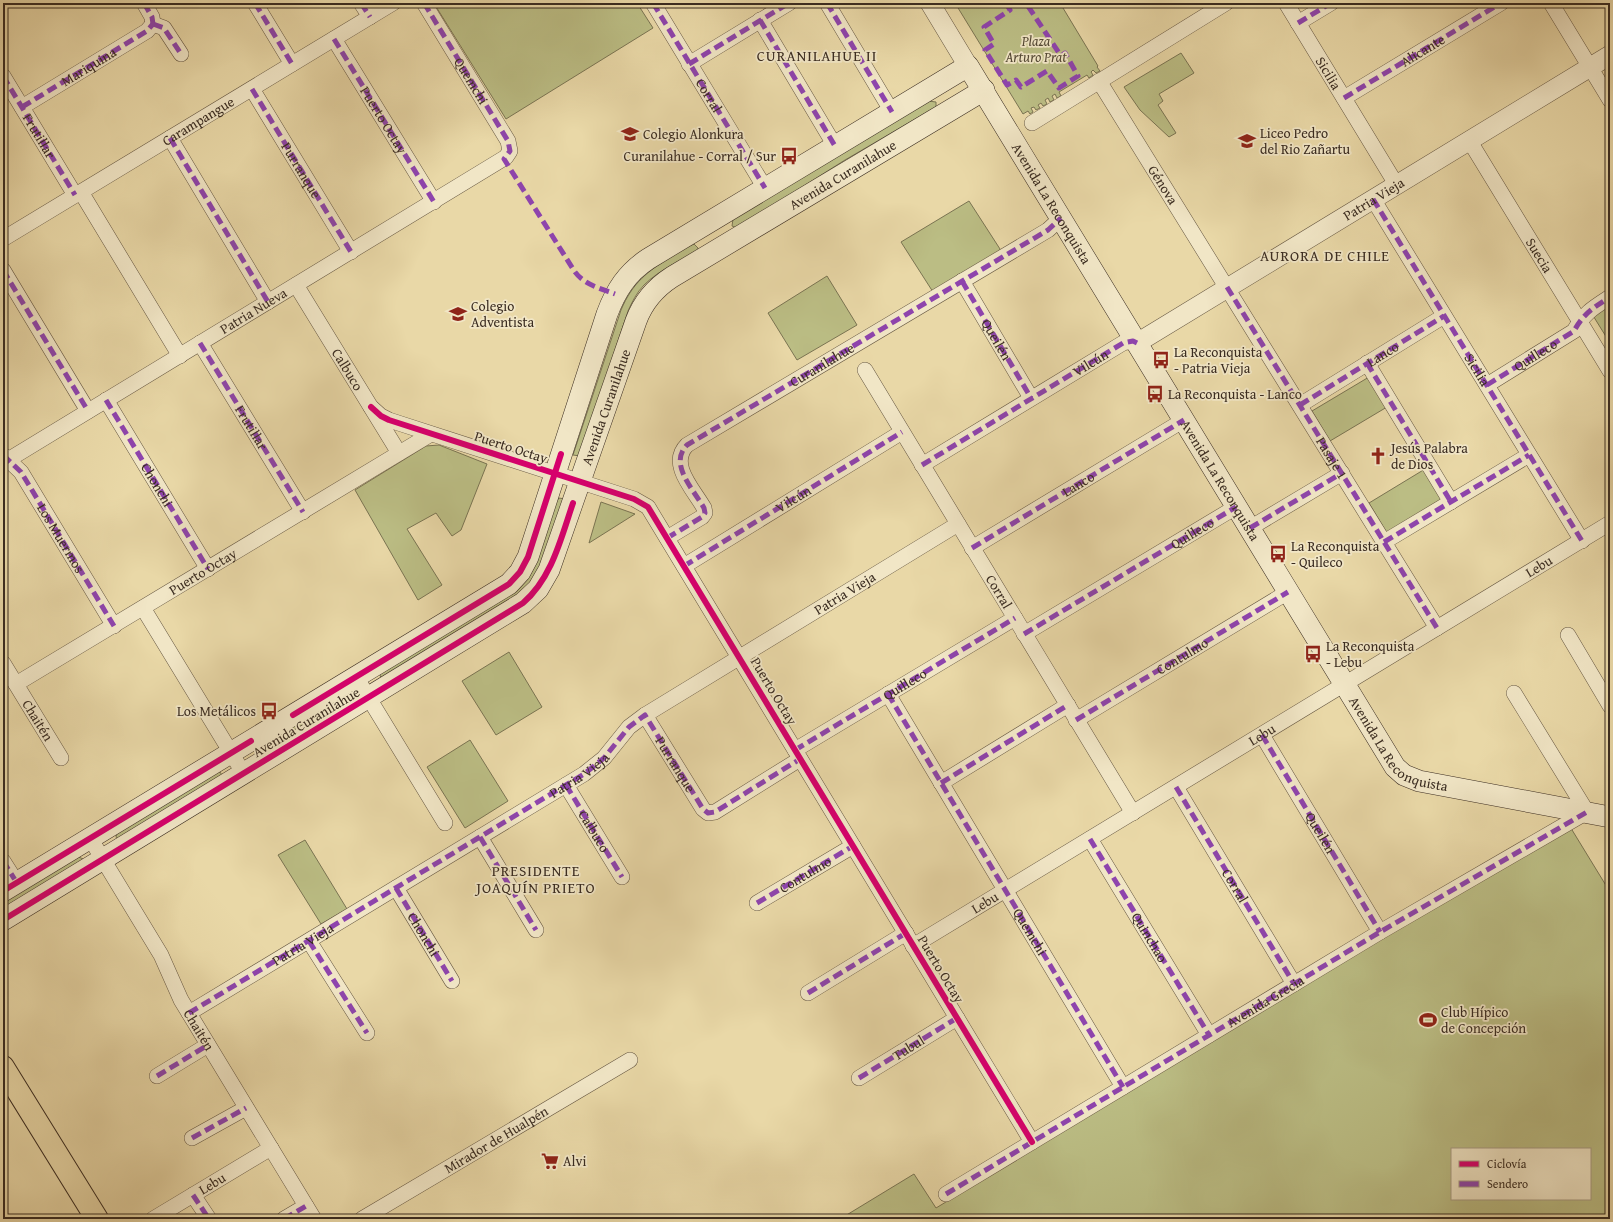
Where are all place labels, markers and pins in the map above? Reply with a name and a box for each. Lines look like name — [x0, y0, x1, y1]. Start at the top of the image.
place label: Liceo Pedro del Rio Zañartu — [1260, 123, 1351, 159]
school or university icon: Colegio Alonkura — [620, 124, 640, 144]
place label: Colegio Alonkura — [643, 124, 744, 144]
school or university icon: Liceo Pedro del Rio Zañartu — [1237, 131, 1257, 151]
place label: Curanilahue - Corral / Sur — [624, 146, 776, 166]
bus stop icon: Curanilahue - Corral / Sur — [779, 146, 799, 166]
place label: Colegio Adventista — [471, 296, 534, 332]
school or university icon: Colegio Adventista — [448, 304, 468, 324]
place label: La Reconquista - Patria Vieja — [1174, 342, 1263, 378]
bus stop icon: La Reconquista - Patria Vieja — [1151, 350, 1171, 370]
bus stop icon: La Reconquista - Lanco — [1145, 384, 1165, 404]
place label: La Reconquista - Lanco — [1168, 384, 1302, 404]
place label: Jesús Palabra de Dios — [1389, 438, 1468, 474]
church icon: Jesús Palabra de Dios — [1368, 446, 1388, 466]
place label: La Reconquista - Quileco — [1291, 536, 1380, 572]
bus stop icon: La Reconquista - Quileco — [1268, 544, 1288, 564]
place label: La Reconquista - Lebu — [1326, 636, 1415, 672]
bus stop icon: La Reconquista - Lebu — [1303, 644, 1323, 664]
place label: Los Metálicos — [177, 701, 256, 721]
bus stop icon: Los Metálicos — [259, 701, 279, 721]
place label: Club Hípico de Concepción — [1441, 1002, 1526, 1038]
sports icon: Club Hípico de Concepción — [1418, 1010, 1438, 1030]
supermarket icon: Alvi — [540, 1151, 560, 1171]
place label: Alvi — [563, 1151, 586, 1171]

